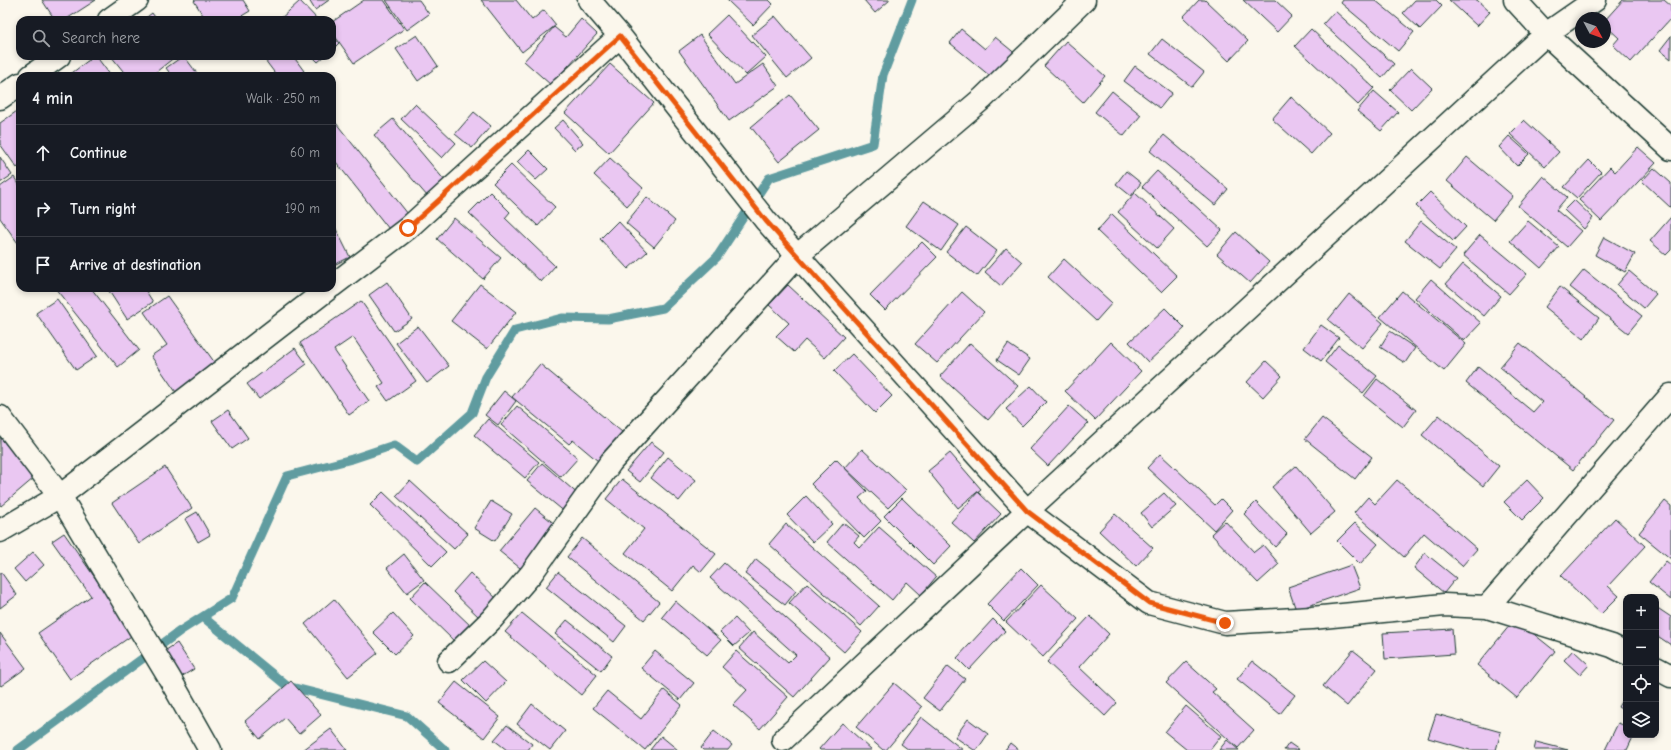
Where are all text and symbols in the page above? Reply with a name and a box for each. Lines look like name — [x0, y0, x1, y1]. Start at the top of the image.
north arrow — [1575, 12, 1611, 48]
search box — [16, 16, 336, 60]
icon: search — [30, 27, 52, 49]
text: Search here — [62, 29, 140, 47]
text: 4 min — [32, 89, 73, 108]
text: Walk · 250 m — [246, 91, 320, 106]
icon: ahead — [32, 142, 54, 164]
text: Continue — [70, 144, 127, 162]
text: 60 m — [290, 145, 320, 160]
icon: right — [32, 198, 54, 220]
text: Turn right — [70, 200, 136, 218]
text: 190 m — [285, 201, 320, 216]
route start — [399, 219, 417, 237]
icon: arrive — [32, 254, 54, 276]
text: Arrive at destination — [70, 256, 201, 274]
map controls — [1623, 594, 1659, 738]
button: + — [1623, 594, 1659, 630]
route end — [1216, 614, 1234, 632]
button: − — [1623, 630, 1659, 666]
button: locate — [1623, 666, 1659, 702]
button: layers — [1623, 702, 1659, 738]

